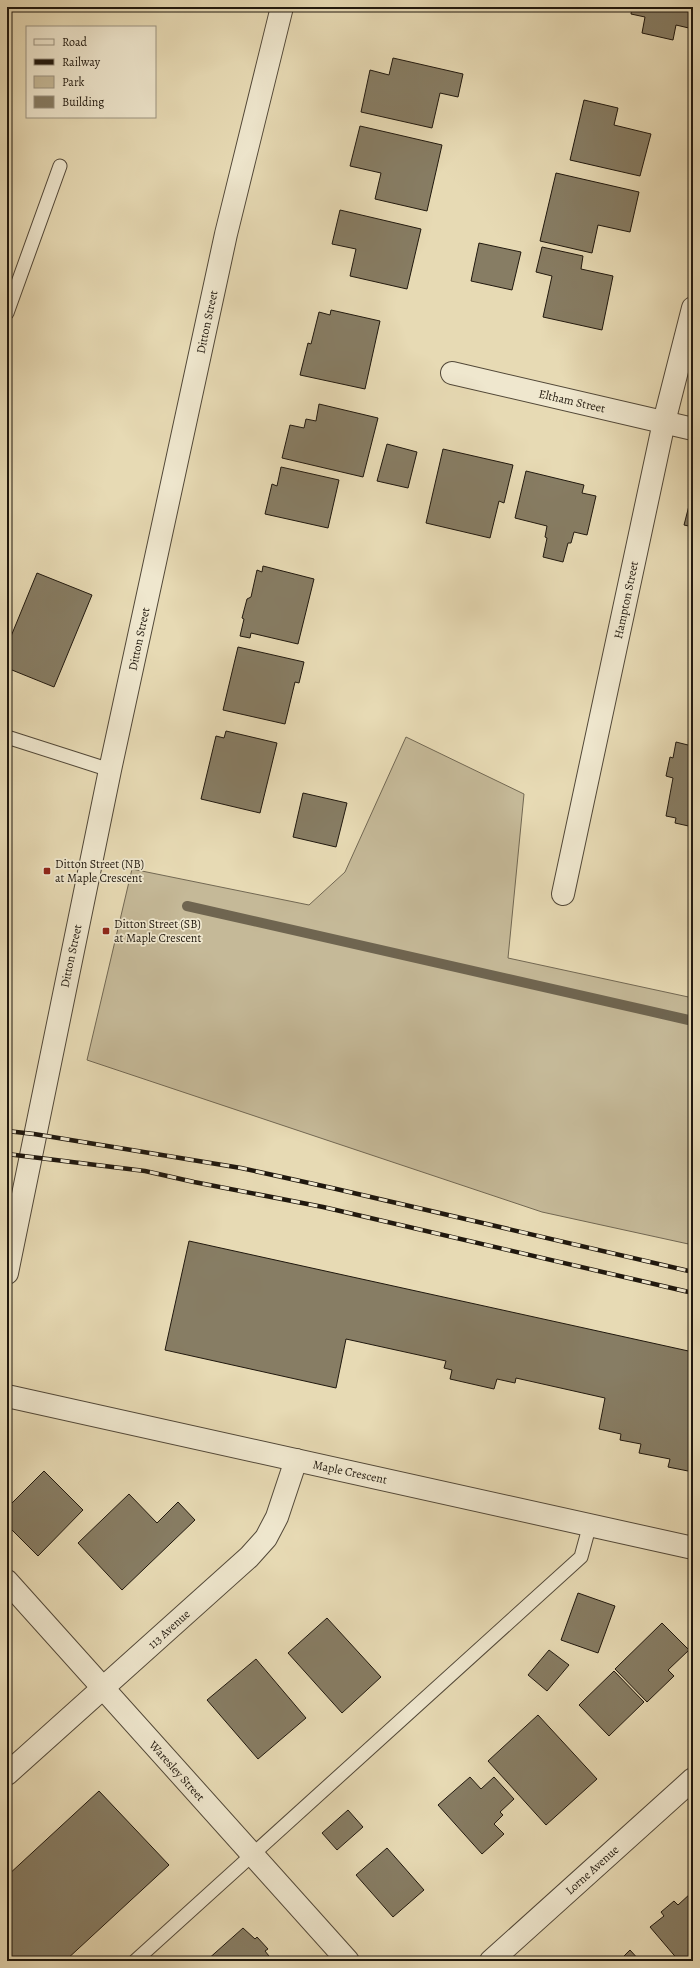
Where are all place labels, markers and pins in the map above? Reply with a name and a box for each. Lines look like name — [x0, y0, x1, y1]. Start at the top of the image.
place label: Ditton Street (NB) at Maple Crescent — [55, 856, 144, 886]
marker: Ditton Street (NB) at Maple Crescent — [42, 866, 52, 876]
place label: Ditton Street (SB) at Maple Crescent — [114, 916, 201, 946]
marker: Ditton Street (SB) at Maple Crescent — [101, 926, 111, 936]

